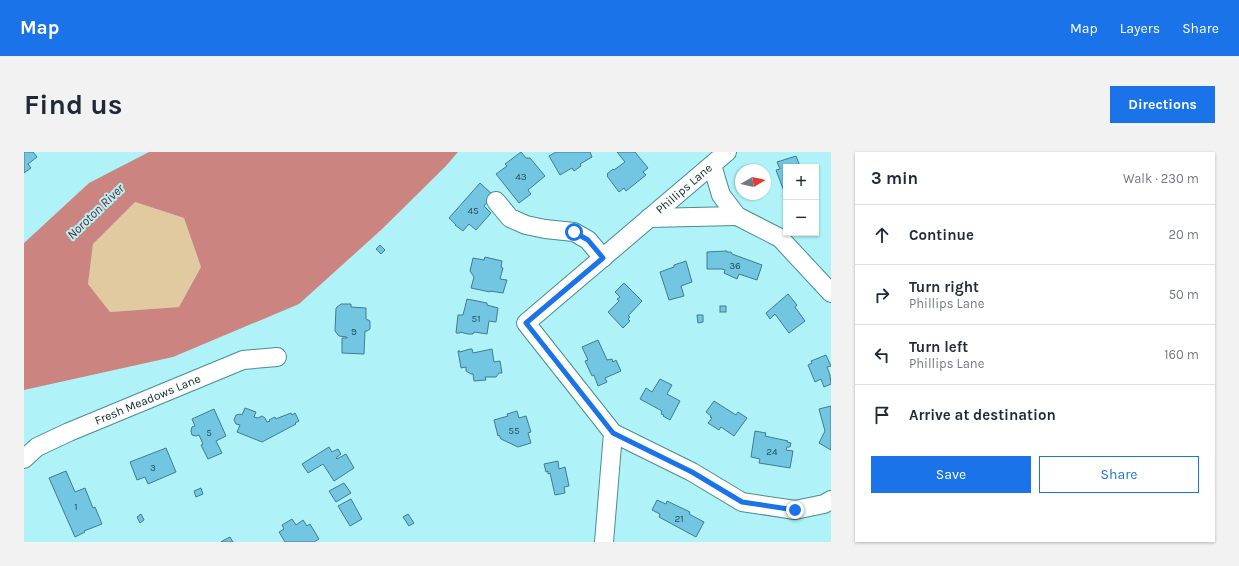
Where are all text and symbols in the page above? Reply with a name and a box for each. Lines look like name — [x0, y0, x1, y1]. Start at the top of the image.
text: Map — [20, 17, 59, 39]
text: Map — [1070, 20, 1098, 37]
text: Layers — [1120, 20, 1160, 37]
text: Share — [1182, 20, 1219, 37]
button: Directions — [1110, 86, 1215, 123]
text: Find us — [24, 88, 123, 121]
street label: Phillips Lane — [653, 161, 715, 217]
north arrow — [735, 164, 771, 200]
map controls — [783, 164, 819, 236]
button: + — [783, 164, 819, 200]
text: 3 min — [871, 168, 918, 188]
house number: 43 — [515, 171, 527, 183]
text: Walk · 230 m — [1123, 171, 1199, 186]
water label: Noroton River — [64, 180, 127, 242]
button: − — [783, 200, 819, 236]
house number: 45 — [467, 205, 479, 217]
route start — [565, 223, 583, 241]
icon: ahead — [871, 224, 893, 246]
text: Continue — [909, 226, 974, 244]
text: 20 m — [1169, 227, 1199, 242]
house number: 36 — [729, 260, 741, 272]
text: Turn right — [909, 278, 979, 296]
icon: right — [871, 284, 893, 306]
text: 50 m — [1169, 287, 1199, 302]
text: Phillips Lane — [909, 296, 984, 311]
house number: 51 — [472, 313, 480, 325]
house number: 9 — [351, 326, 357, 338]
text: Turn left — [909, 338, 968, 356]
icon: left — [871, 344, 893, 366]
text: 160 m — [1164, 347, 1199, 362]
text: Phillips Lane — [909, 356, 984, 371]
street label: Fresh Meadows Lane — [92, 371, 203, 428]
icon: arrive — [871, 404, 893, 426]
text: Arrive at destination — [909, 406, 1056, 424]
house number: 55 — [508, 425, 520, 437]
house number: 5 — [206, 427, 212, 439]
house number: 24 — [766, 446, 778, 458]
button: Save — [871, 456, 1031, 493]
button: Share — [1039, 456, 1199, 493]
house number: 3 — [150, 462, 156, 474]
house number: 1 — [74, 501, 78, 513]
route end — [786, 501, 804, 519]
house number: 21 — [674, 513, 684, 525]

